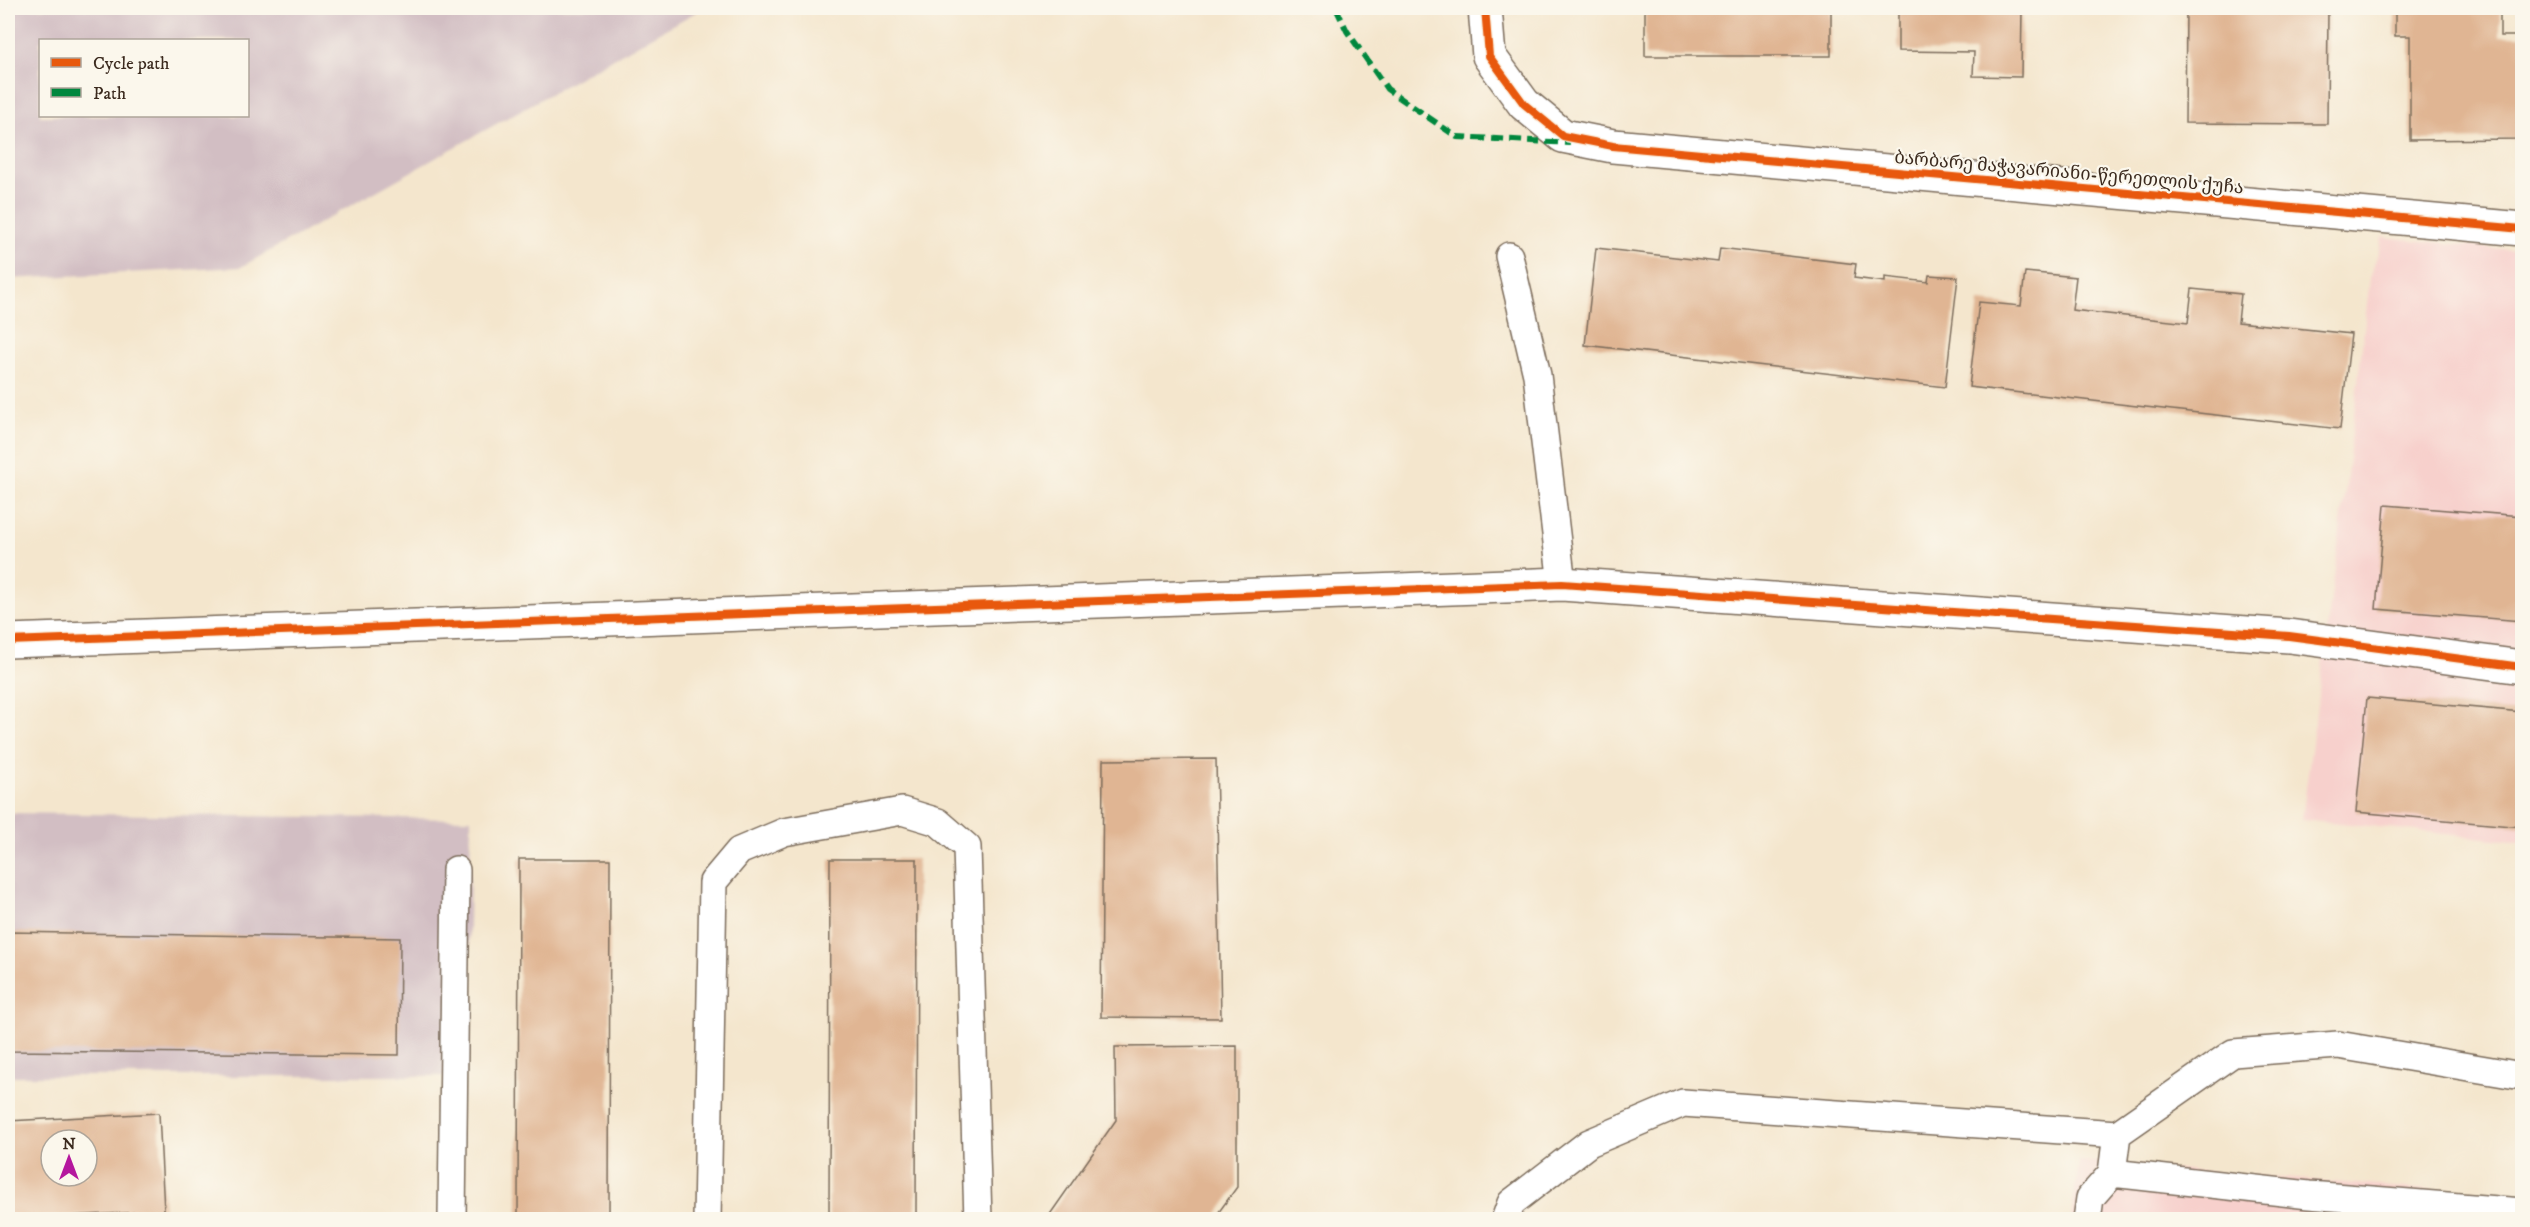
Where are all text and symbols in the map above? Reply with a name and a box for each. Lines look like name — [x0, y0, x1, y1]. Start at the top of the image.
legend — [39, 39, 249, 117]
text: Cycle path — [93, 53, 170, 75]
text: Path — [93, 83, 127, 105]
street label: ბარბარე მაჭავარიანი-წერეთლის ქუჩა — [1893, 147, 2245, 199]
north arrow — [39, 1128, 99, 1188]
text: N — [62, 1134, 76, 1154]

